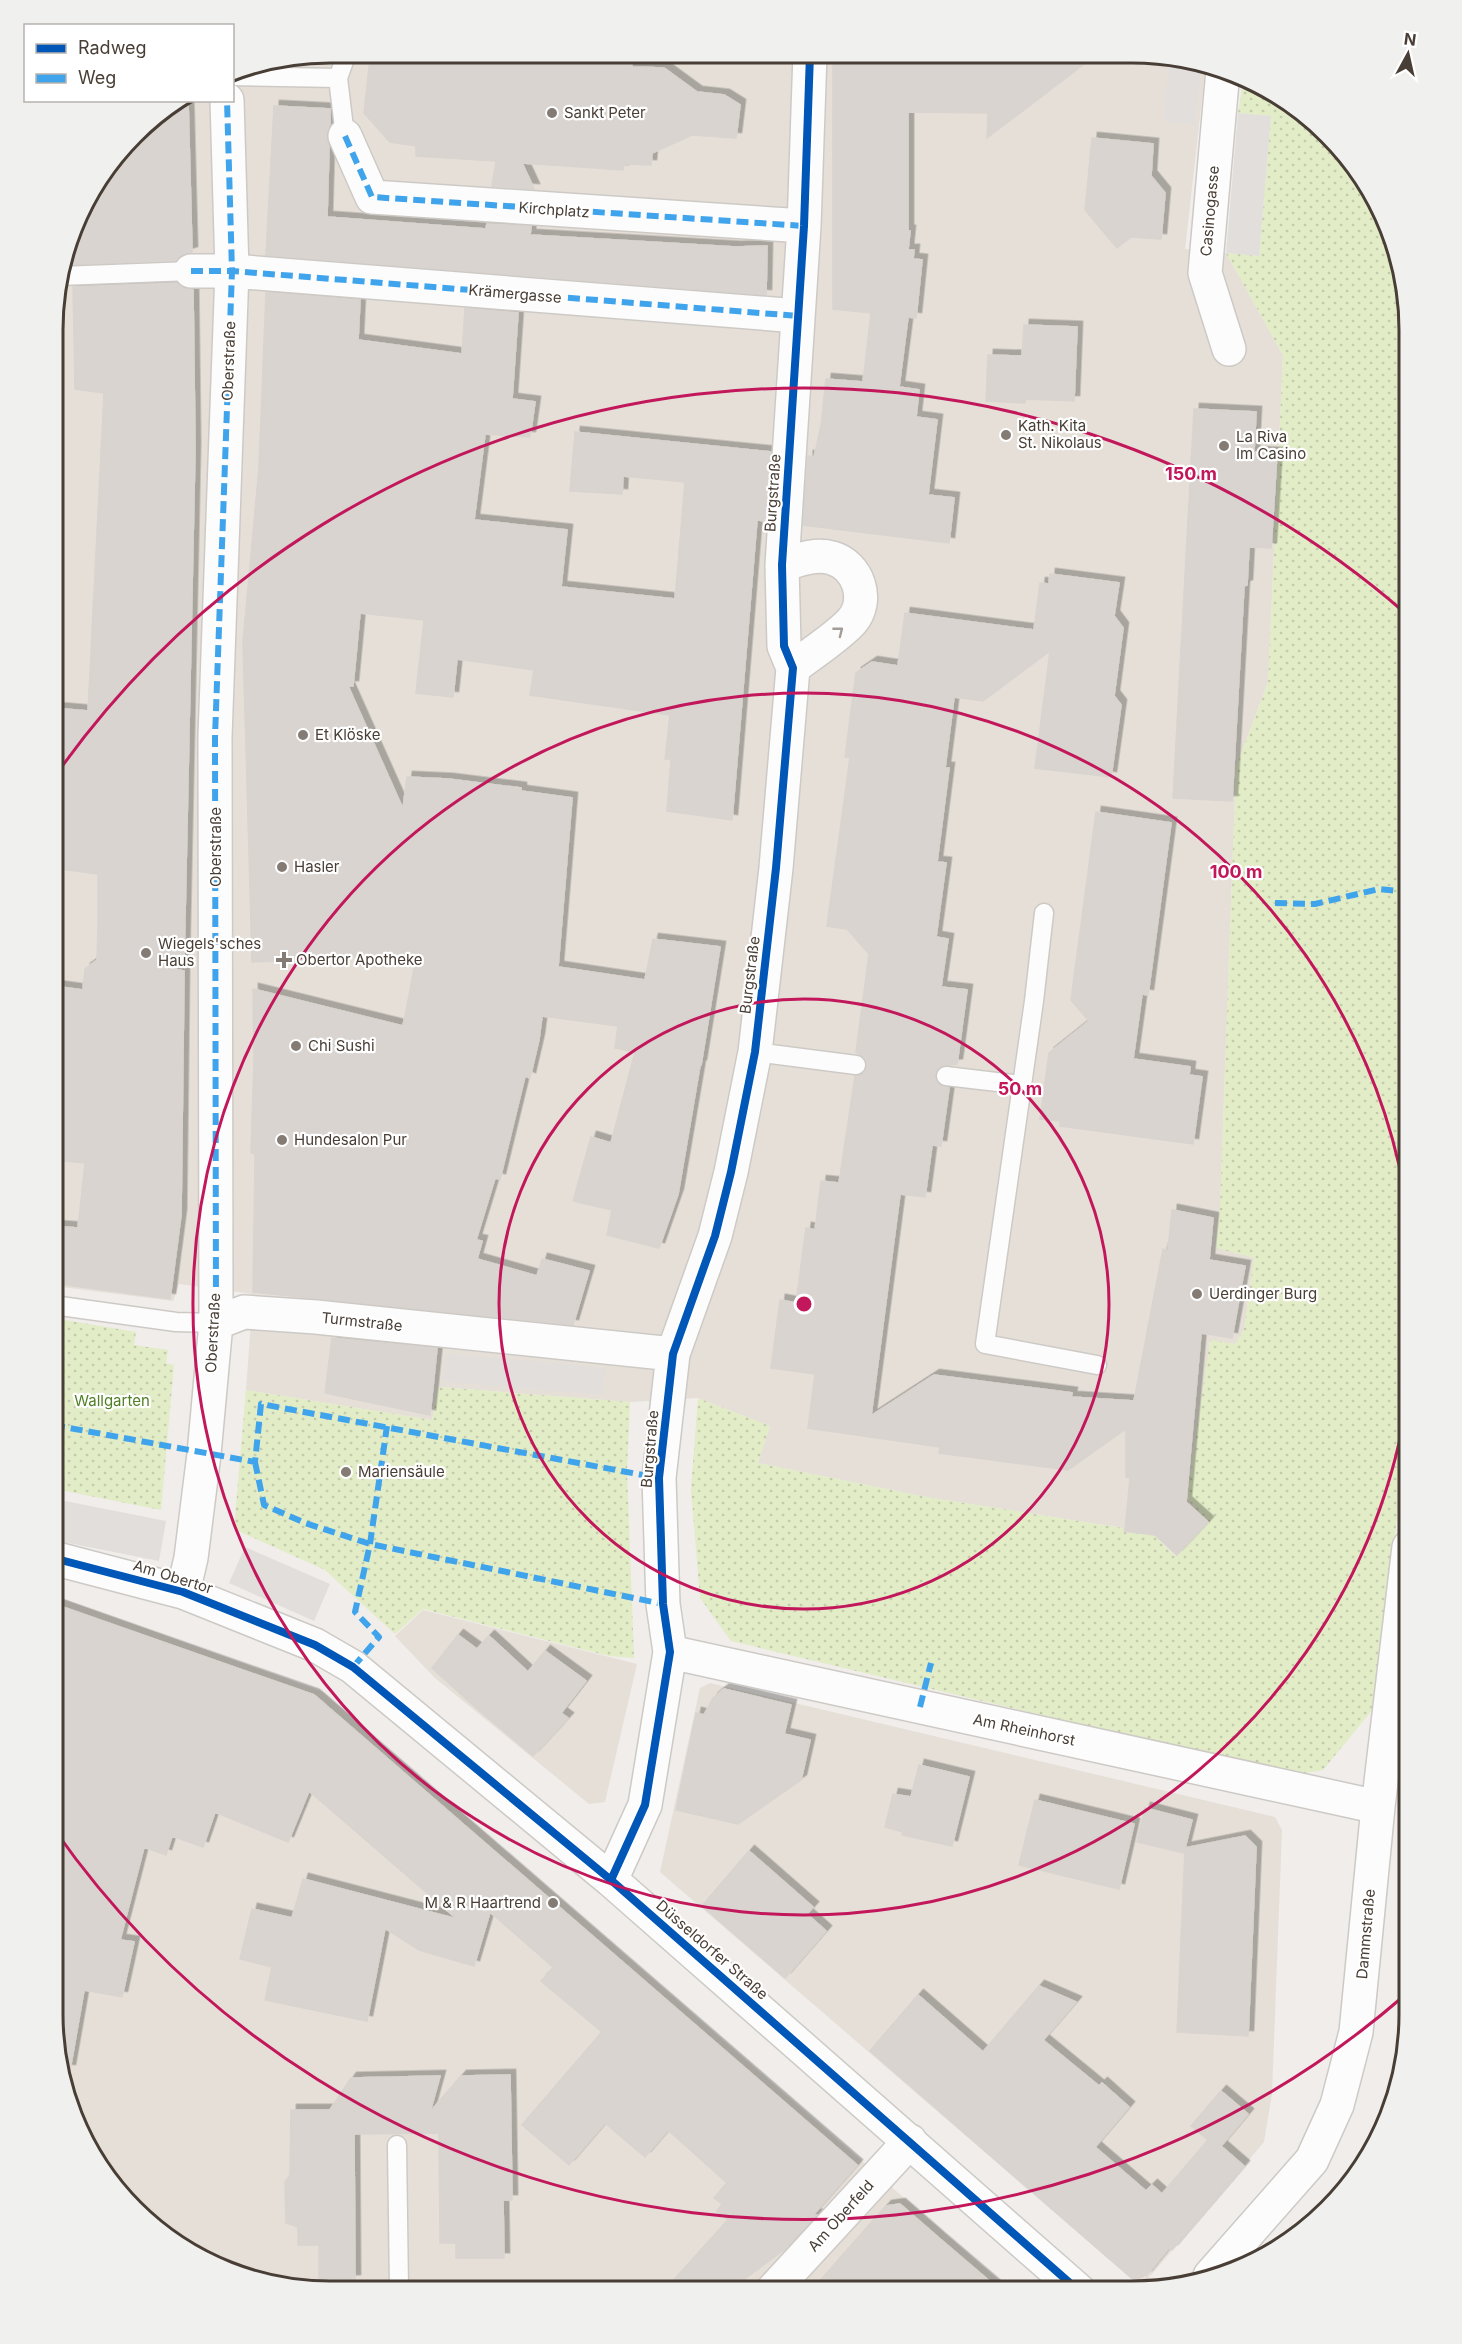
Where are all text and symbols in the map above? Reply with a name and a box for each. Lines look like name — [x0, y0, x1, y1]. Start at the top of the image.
legend — [24, 24, 234, 102]
north arrow — [1378, 24, 1438, 84]
text: N — [1403, 28, 1418, 50]
text: Radweg — [78, 37, 147, 58]
text: Weg — [78, 67, 116, 88]
place label: Sankt Peter — [564, 103, 646, 122]
marker: Sankt Peter — [545, 106, 559, 120]
street label: Casinogasse — [1196, 165, 1223, 257]
street label: Kirchplatz — [518, 198, 590, 221]
street label: Krämergasse — [468, 280, 563, 307]
street label: Oberstraße — [218, 321, 239, 401]
place label: Kath. Kita St. Nikolaus — [1018, 416, 1102, 452]
place label: La Riva Im Casino — [1236, 427, 1306, 463]
marker: Kath. Kita St. Nikolaus — [999, 428, 1013, 442]
marker: La Riva Im Casino — [1217, 439, 1231, 453]
street label: Burgstraße — [760, 453, 785, 533]
text: 150 m — [1165, 463, 1217, 484]
one-way arrow — [832, 628, 843, 639]
place label: Et Klöske — [315, 725, 380, 744]
marker: Et Klöske — [296, 728, 310, 742]
street label: Oberstraße — [206, 807, 225, 887]
place label: Hasler — [294, 857, 340, 876]
marker: Hasler — [275, 860, 289, 874]
text: 100 m — [1210, 861, 1262, 882]
place label: Wiegels'sches Haus — [158, 934, 261, 970]
street label: Burgstraße — [735, 935, 764, 1015]
marker: Wiegels'sches Haus — [139, 946, 153, 960]
place label: Obertor Apotheke — [296, 950, 423, 969]
marker: Obertor Apotheke — [277, 953, 291, 967]
place label: Chi Sushi — [308, 1036, 375, 1055]
marker: Chi Sushi — [289, 1039, 303, 1053]
text: 50 m — [998, 1078, 1042, 1099]
place label: Hundesalon Pur — [294, 1130, 407, 1149]
marker: Hundesalon Pur — [275, 1133, 289, 1147]
place label: Uerdinger Burg — [1209, 1284, 1317, 1303]
marker: Uerdinger Burg — [1190, 1287, 1204, 1301]
street label: Oberstraße — [201, 1293, 224, 1373]
centre of rings — [794, 1294, 814, 1314]
street label: Turmstraße — [321, 1308, 404, 1335]
park label: Wallgarten — [74, 1391, 150, 1410]
street label: Burgstraße — [637, 1409, 662, 1489]
place label: Mariensäule — [358, 1462, 445, 1481]
marker: Mariensäule — [339, 1465, 353, 1479]
street label: Am Obertor — [131, 1555, 216, 1598]
street label: Am Rheinhorst — [971, 1709, 1077, 1750]
street label: Dammstraße — [1352, 1888, 1379, 1980]
place label: M & R Haartrend — [425, 1893, 541, 1912]
marker: M & R Haartrend — [546, 1896, 560, 1910]
street label: Düsseldorfer Straße — [652, 1896, 772, 2003]
street label: Am Oberfeld — [804, 2176, 878, 2255]

